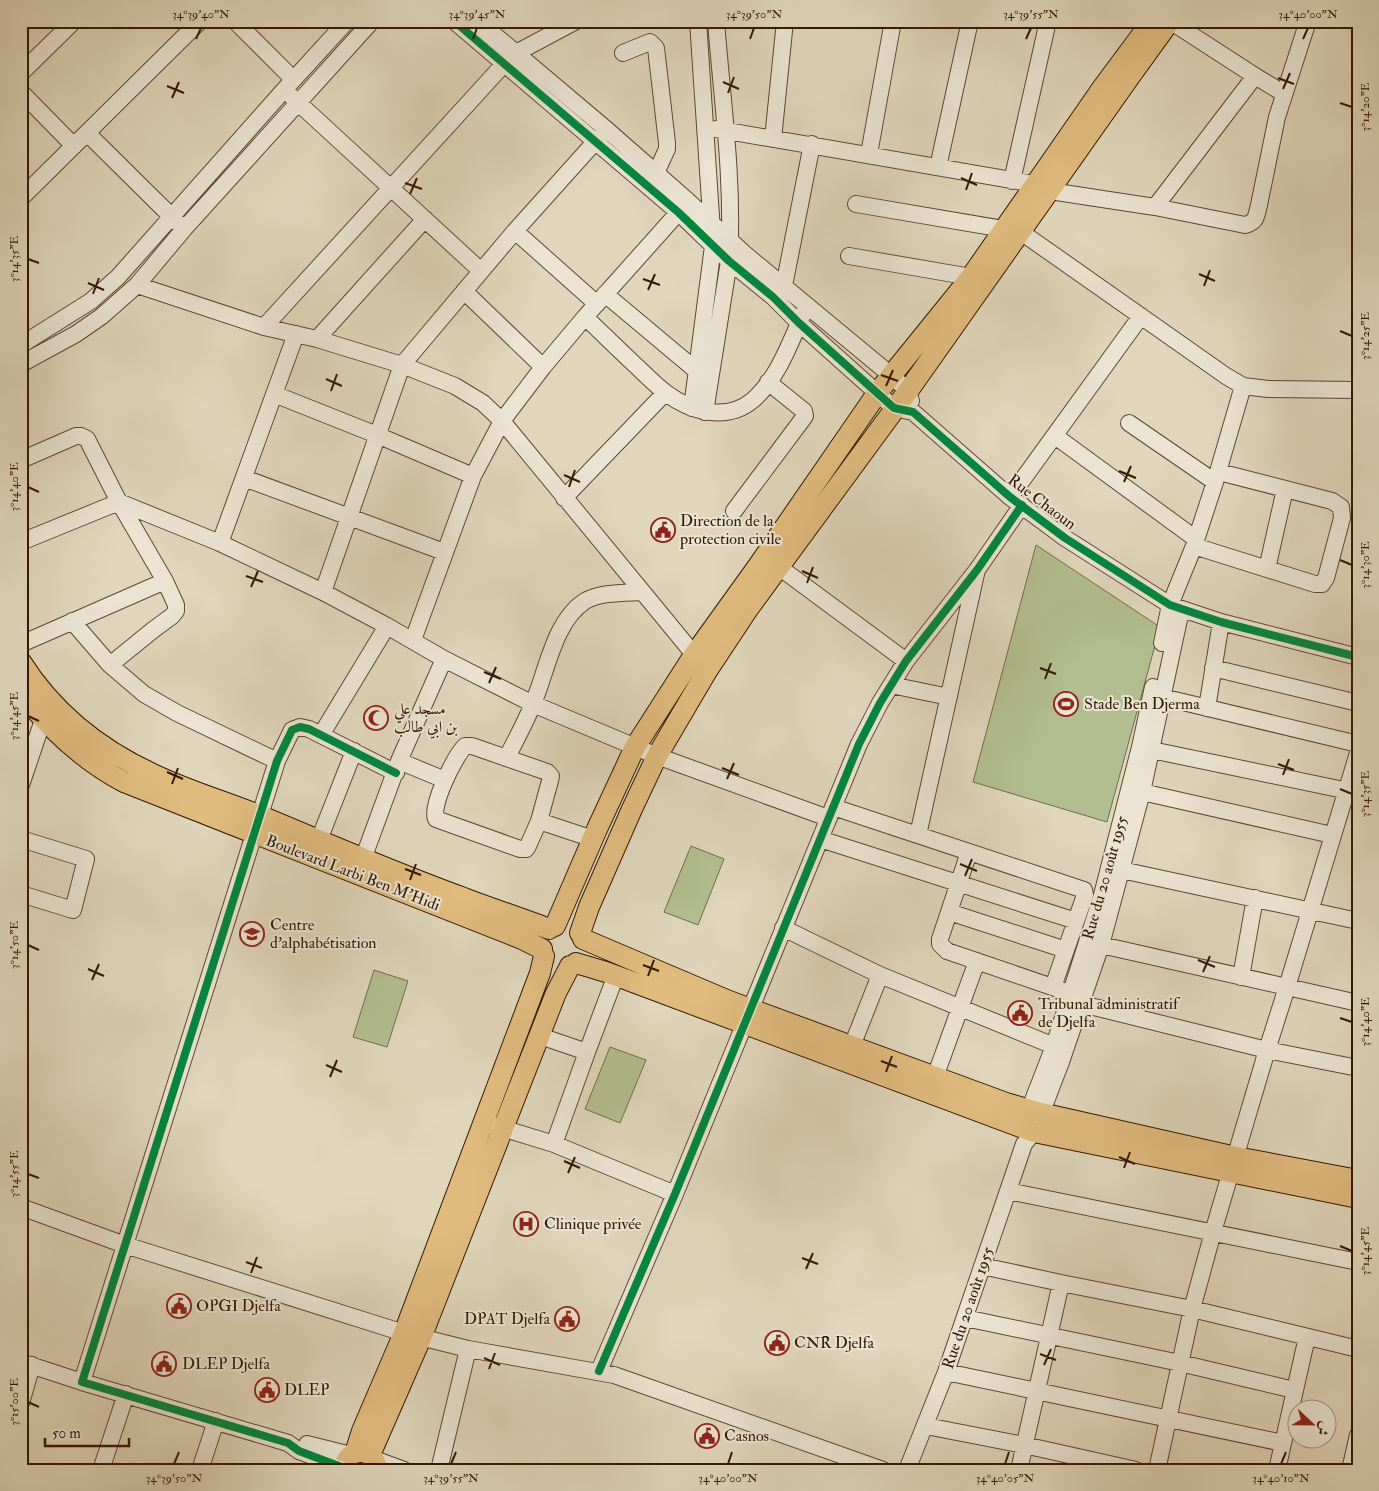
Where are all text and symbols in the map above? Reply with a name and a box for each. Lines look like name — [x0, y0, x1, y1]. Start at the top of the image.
text: 34°39'40"N — [172, 7, 230, 22]
text: 34°39'45"N — [449, 7, 506, 22]
text: 34°39'50"N — [726, 7, 782, 22]
text: 34°39'55"N — [1003, 7, 1059, 22]
text: 34°40'00"N — [1278, 7, 1338, 22]
text: 3°14'20"E — [1358, 82, 1373, 131]
text: 3°14'35"E — [7, 235, 22, 282]
text: 3°14'25"E — [1358, 312, 1373, 360]
text: 3°14'40"E — [7, 462, 22, 512]
street label: Rue Chaoun — [1004, 470, 1080, 534]
place label: Direction de la protection civile — [679, 511, 781, 550]
public building icon: Direction de la protection civile — [650, 517, 676, 543]
text: 3°14'30"E — [1358, 541, 1373, 589]
text: 3°14'45"E — [7, 691, 22, 740]
sports icon: Stade Ben Djerma — [1053, 691, 1079, 717]
place label: Stade Ben Djerma — [1084, 694, 1200, 714]
place label: مسجد علي بن ابي طالب — [394, 699, 458, 739]
mosque icon: مسجد علي بن ابي طالب — [363, 705, 389, 731]
text: 3°14'35"E — [1358, 770, 1373, 817]
street label: Rue du 20 août 1955 — [1078, 814, 1132, 942]
street label: Boulevard Larbi Ben M'Hidi — [263, 831, 443, 915]
place label: Centre d'alphabétisation — [270, 915, 377, 954]
text: 3°14'50"E — [7, 921, 22, 969]
school or university icon: Centre d'alphabétisation — [239, 921, 265, 947]
place label: Tribunal administratif de Djelfa — [1038, 994, 1181, 1032]
text: 3°14'40"E — [1358, 997, 1373, 1047]
public building icon: Tribunal administratif de Djelfa — [1007, 1000, 1033, 1026]
text: 3°14'55"E — [7, 1150, 22, 1198]
hospital icon: Clinique privée — [513, 1211, 539, 1237]
place label: Clinique privée — [544, 1214, 642, 1235]
text: 3°14'45"E — [1358, 1226, 1373, 1275]
street label: Rue du 20 août 1955 — [938, 1244, 998, 1372]
public building icon: OPGI Djelfa — [166, 1293, 192, 1319]
place label: OPGI Djelfa — [196, 1296, 281, 1316]
public building icon: DPAT Djelfa — [554, 1306, 580, 1332]
place label: DPAT Djelfa — [464, 1309, 550, 1329]
public building icon: CNR Djelfa — [764, 1330, 790, 1356]
place label: CNR Djelfa — [794, 1333, 875, 1353]
public building icon: DLEP Djelfa — [151, 1351, 177, 1377]
place label: DLEP Djelfa — [182, 1354, 270, 1374]
public building icon: DLEP — [254, 1377, 280, 1403]
text: 3°15'00"E — [7, 1378, 22, 1426]
place label: DLEP — [284, 1380, 329, 1400]
north arrow — [1286, 1398, 1336, 1448]
scale bar — [45, 1416, 129, 1448]
text: ش — [1313, 1419, 1334, 1438]
public building icon: Casnos — [694, 1423, 720, 1449]
text: 50 m — [52, 1424, 81, 1443]
place label: Casnos — [724, 1426, 769, 1446]
text: 34°39'50"N — [146, 1471, 202, 1486]
text: 34°39'55"N — [423, 1471, 479, 1486]
text: 34°40'00"N — [698, 1471, 758, 1486]
text: 34°40'05"N — [976, 1471, 1034, 1486]
text: 34°40'10"N — [1252, 1471, 1310, 1486]

